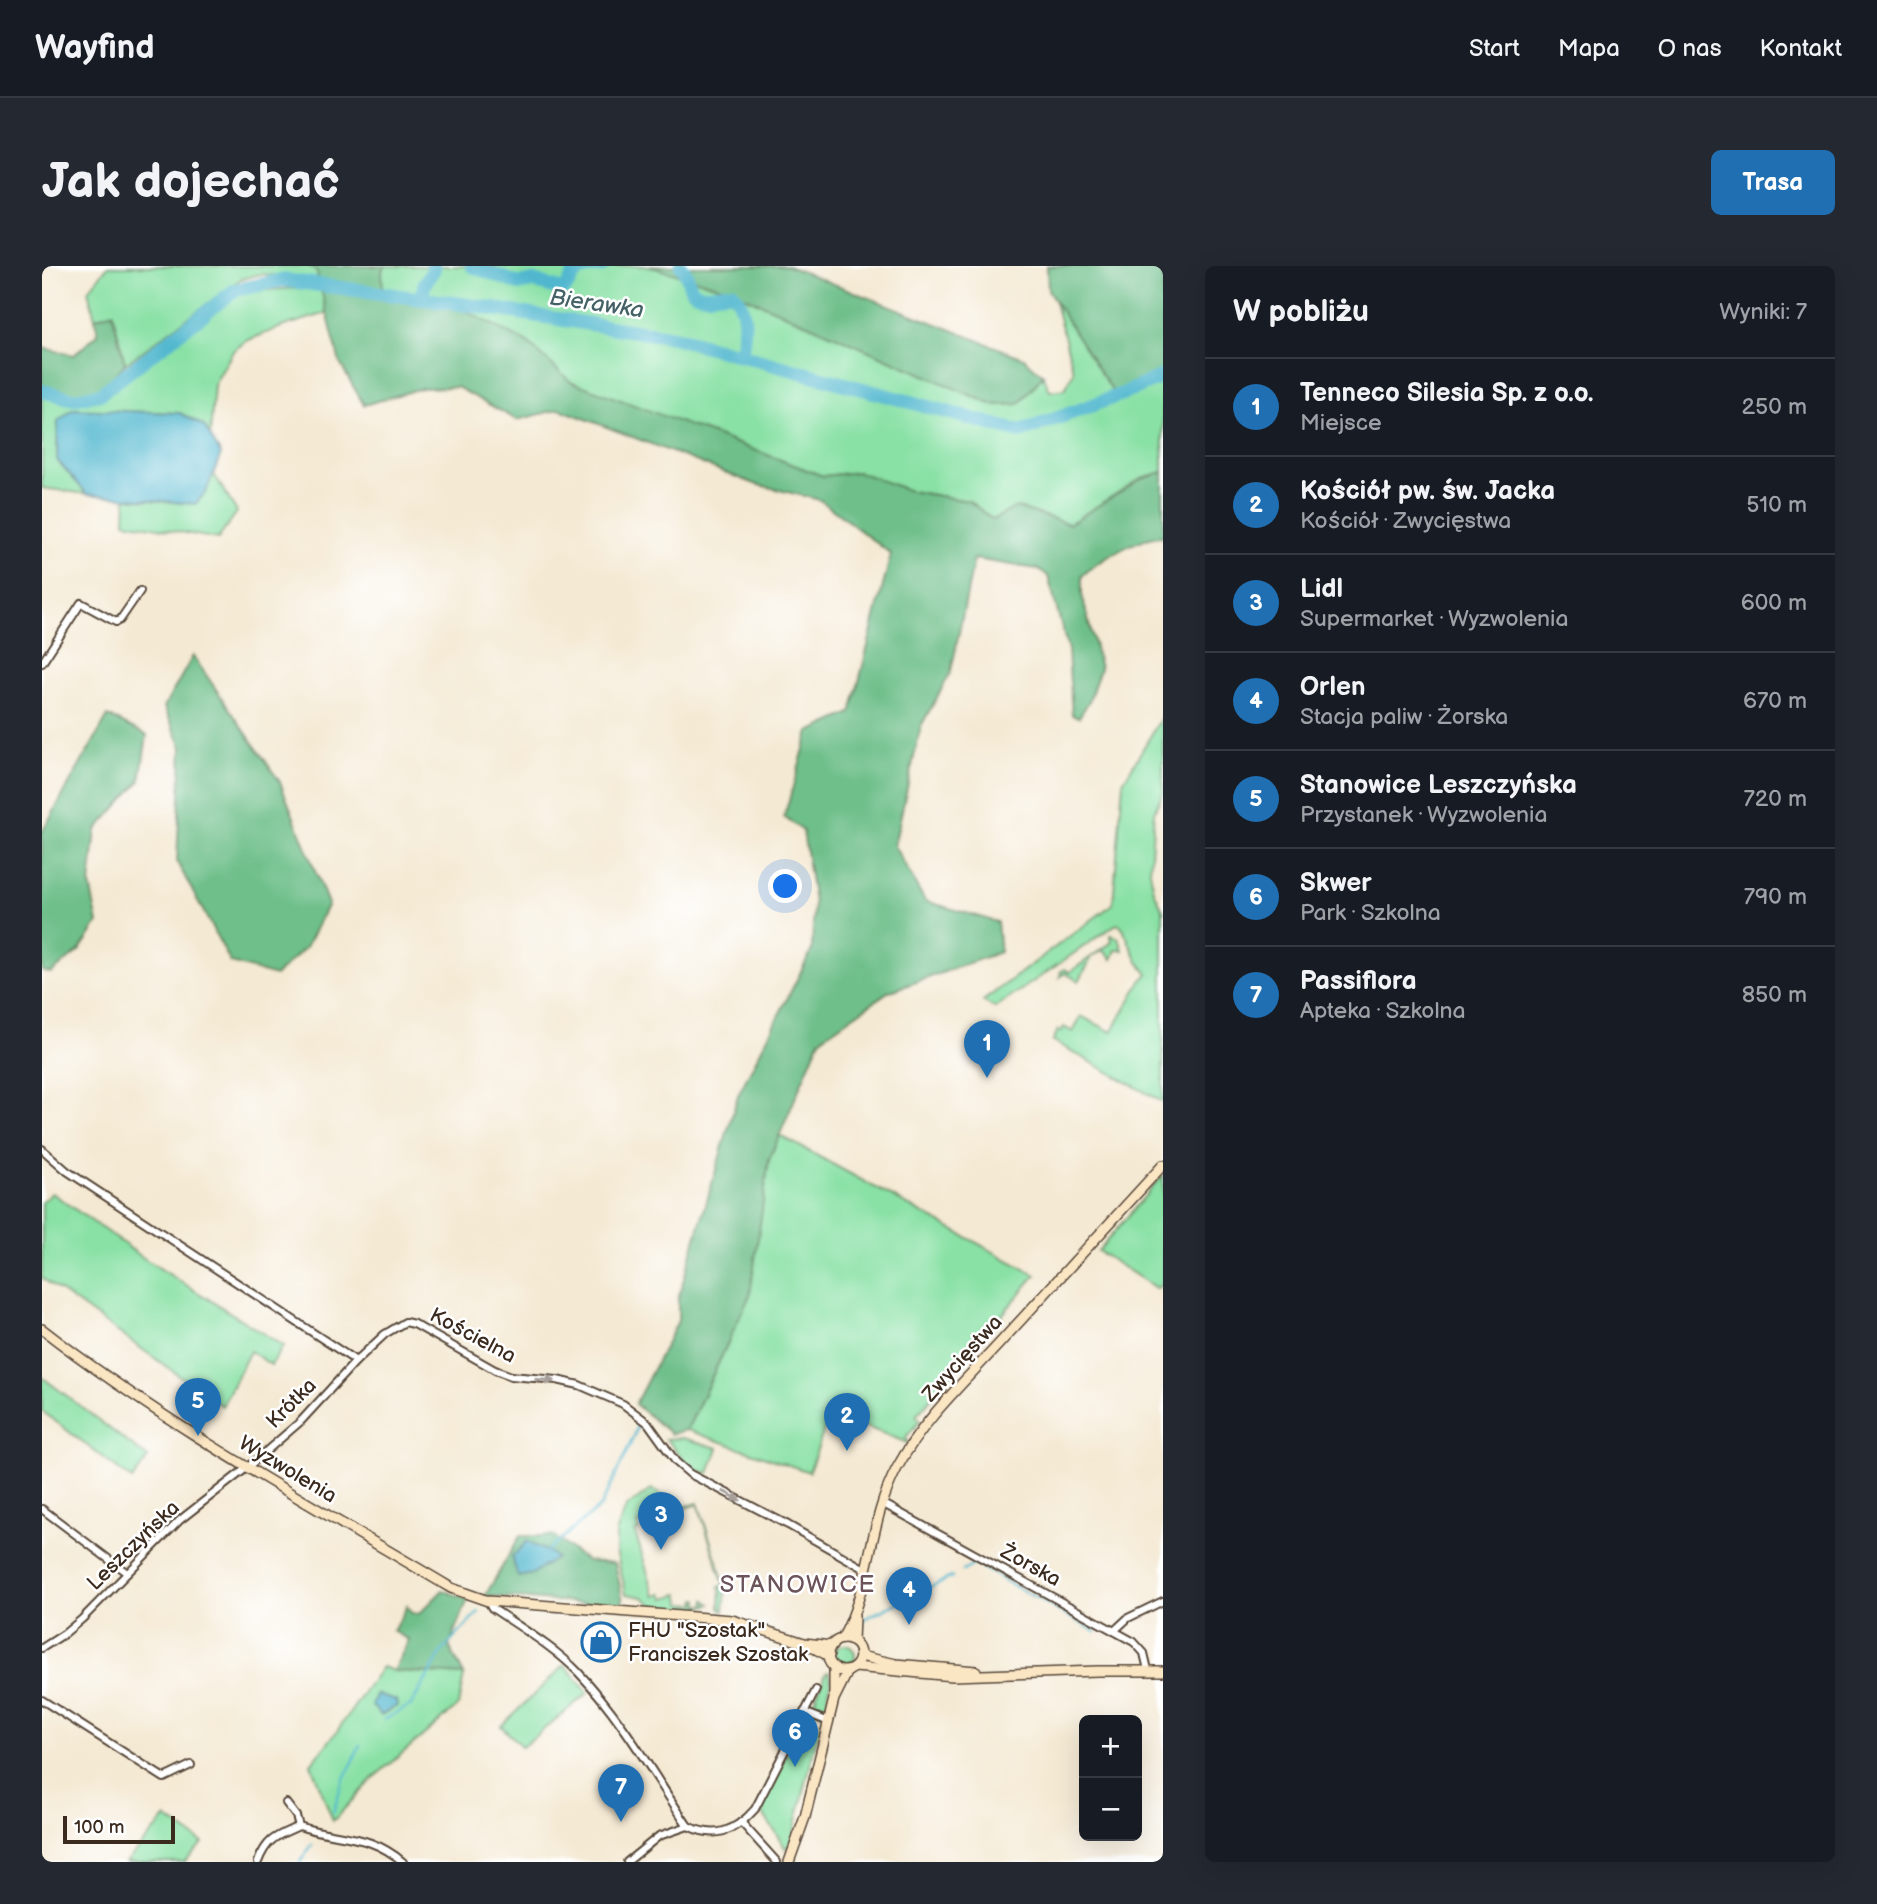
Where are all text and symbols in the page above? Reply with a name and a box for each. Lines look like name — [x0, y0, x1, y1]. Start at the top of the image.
text: Wayfind — [35, 28, 154, 68]
text: Start — [1469, 34, 1520, 63]
text: Mapa — [1558, 34, 1620, 63]
text: O nas — [1658, 34, 1722, 63]
text: Kontakt — [1760, 34, 1842, 63]
button: Trasa — [1711, 150, 1835, 215]
text: Jak dojechać — [42, 153, 340, 212]
water label: Bierawka — [548, 284, 646, 324]
text: W pobliżu — [1233, 294, 1369, 330]
text: Wyniki: 7 — [1719, 298, 1807, 326]
text: Tenneco Silesia Sp. z o.o. — [1300, 378, 1594, 409]
text: 1 — [1251, 393, 1261, 421]
text: 250 m — [1741, 393, 1807, 421]
text: Miejsce — [1300, 409, 1382, 437]
text: Kościół pw. św. Jacka — [1300, 476, 1555, 507]
text: 2 — [1249, 491, 1263, 519]
text: 510 m — [1746, 491, 1807, 519]
text: Kościół · Zwycięstwa — [1300, 507, 1511, 535]
text: Lidl — [1300, 574, 1343, 605]
text: 3 — [1249, 589, 1263, 617]
text: 600 m — [1741, 589, 1807, 617]
text: Supermarket · Wyzwolenia — [1300, 605, 1568, 633]
text: Orlen — [1300, 672, 1365, 703]
text: 4 — [1249, 687, 1263, 715]
text: 670 m — [1743, 687, 1807, 715]
text: Stacja paliw · Żorska — [1300, 703, 1508, 731]
text: Stanowice Leszczyńska — [1300, 770, 1577, 801]
text: 5 — [1249, 785, 1263, 813]
text: 720 m — [1743, 785, 1807, 813]
text: Przystanek · Wyzwolenia — [1300, 801, 1547, 829]
text: Skwer — [1300, 868, 1372, 899]
your location — [768, 869, 802, 903]
text: 6 — [1249, 883, 1263, 911]
text: 790 m — [1744, 883, 1807, 911]
text: Park · Szkolna — [1300, 899, 1441, 927]
text: Passiflora — [1300, 966, 1417, 997]
text: 7 — [1250, 981, 1262, 1009]
text: 850 m — [1742, 981, 1807, 1009]
text: Apteka · Szkolna — [1300, 997, 1466, 1025]
pin: 1 — [964, 1020, 1010, 1078]
street label: Kościelna — [425, 1302, 520, 1369]
street label: Zwycięstwa — [916, 1310, 1008, 1407]
street label: Krótka — [261, 1373, 322, 1434]
one-way arrow — [535, 1374, 557, 1385]
pin: 5 — [175, 1378, 221, 1436]
pin: 2 — [824, 1393, 870, 1451]
street label: Wyzwolenia — [234, 1430, 341, 1508]
one-way arrow — [722, 1490, 742, 1502]
pin: 3 — [638, 1492, 684, 1550]
street label: Leszczyńska — [82, 1495, 185, 1595]
street label: Żorska — [996, 1538, 1065, 1592]
pin: 4 — [886, 1567, 932, 1625]
district label: STANOWICE — [720, 1570, 876, 1599]
place label: FHU "Szostak" Franciszek Szostak — [628, 1618, 809, 1667]
shop icon: FHU "Szostak" Franciszek Szostak — [580, 1621, 622, 1663]
pin: 6 — [772, 1709, 818, 1767]
map controls — [1079, 1715, 1142, 1841]
button: + — [1079, 1715, 1142, 1778]
pin: 7 — [598, 1764, 644, 1822]
button: − — [1079, 1778, 1142, 1841]
scale bar — [63, 1813, 175, 1845]
text: 100 m — [74, 1816, 125, 1839]

